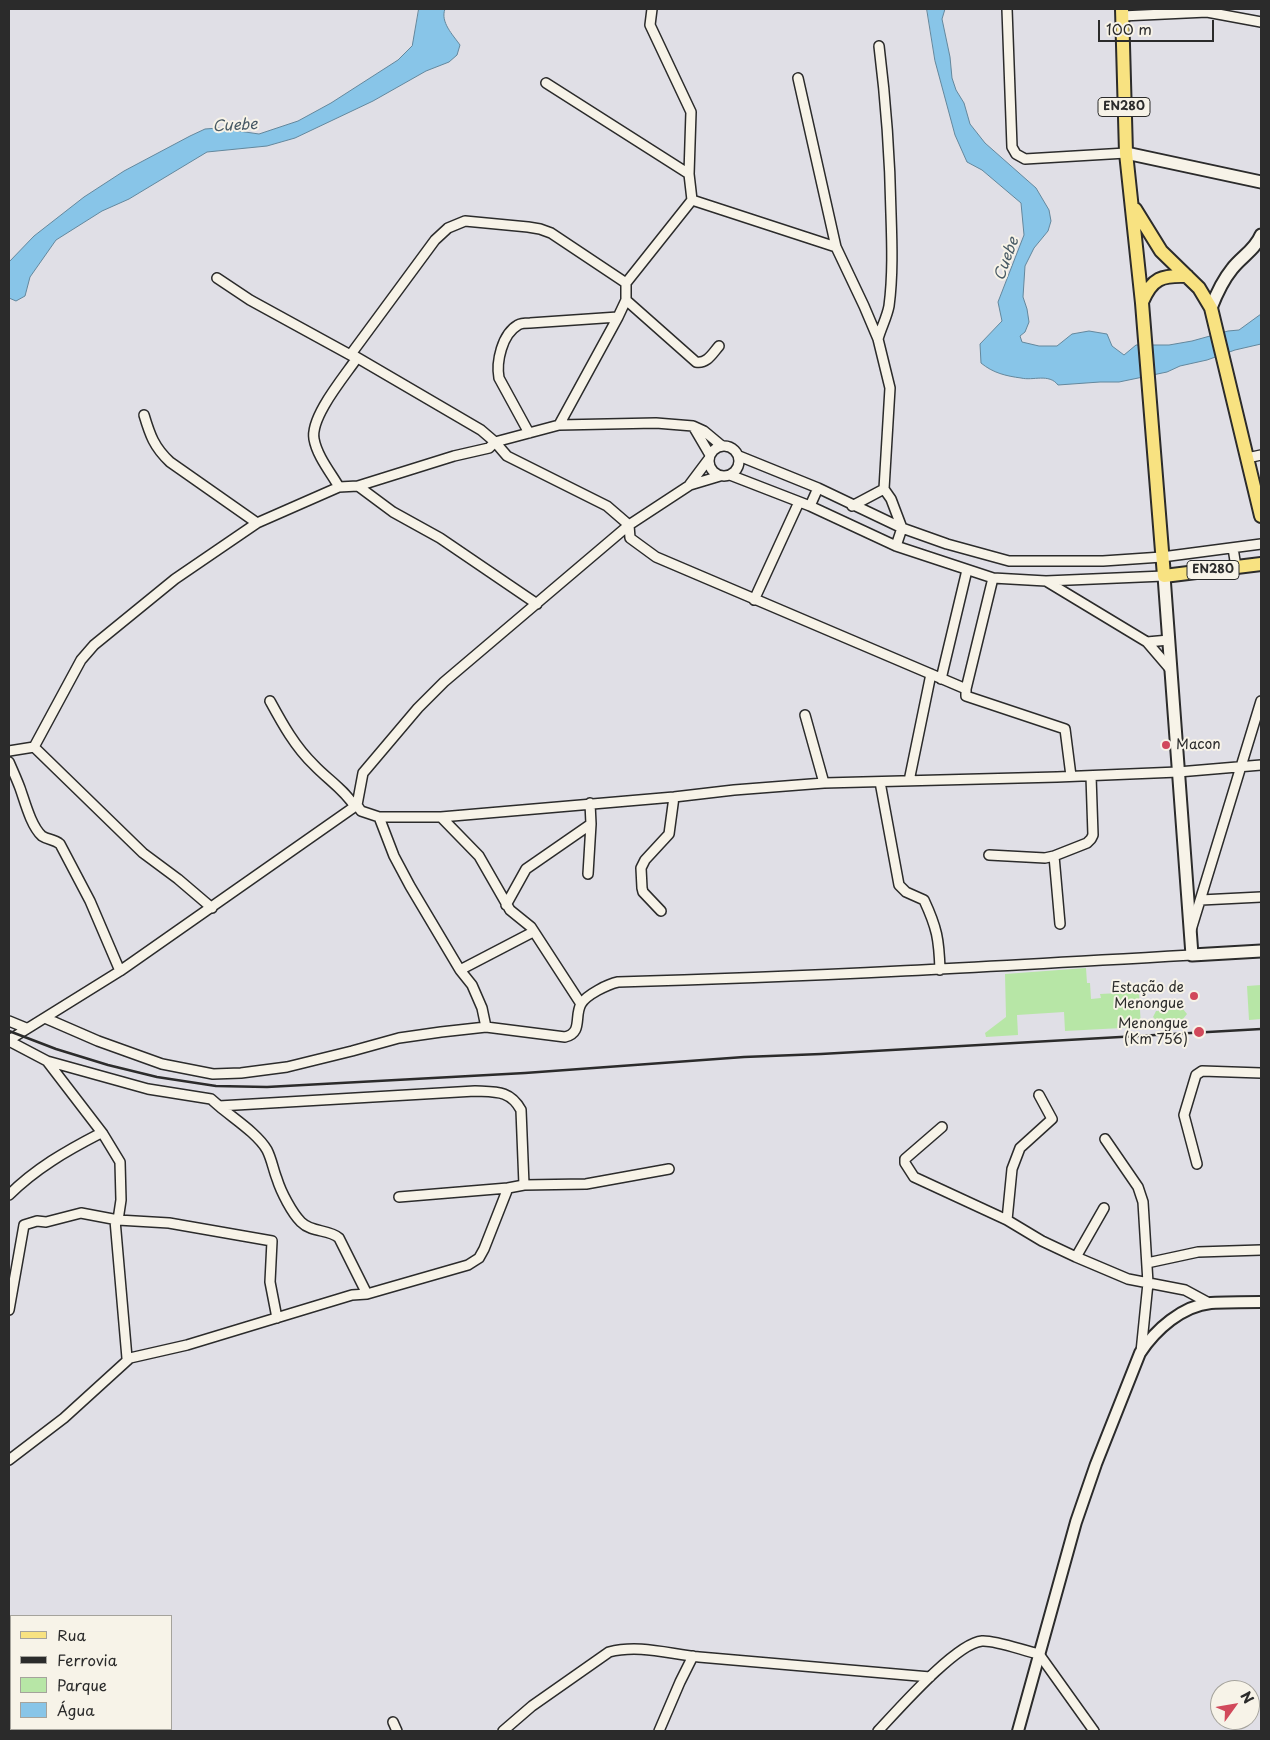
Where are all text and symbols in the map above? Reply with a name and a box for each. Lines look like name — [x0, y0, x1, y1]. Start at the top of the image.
scale bar — [1100, 10, 1216, 42]
text: 100 m — [1106, 17, 1152, 40]
road number: EN280 — [1098, 98, 1150, 116]
water label: Cuebe — [212, 116, 258, 136]
water label: Cuebe — [991, 235, 1023, 283]
road number: EN280 — [1187, 560, 1239, 580]
place label: Macon — [1176, 737, 1221, 753]
marker: Macon — [1160, 739, 1172, 751]
place label: Estação de Menongue — [1111, 980, 1184, 1012]
marker: Estação de Menongue — [1188, 990, 1200, 1002]
place label: Menongue (Km 756) — [1118, 1016, 1188, 1048]
marker: Menongue (Km 756) — [1192, 1025, 1206, 1039]
legend — [10, 1615, 172, 1730]
text: Rua — [57, 1623, 86, 1646]
text: Ferrovia — [57, 1648, 117, 1671]
text: Parque — [57, 1673, 107, 1696]
north arrow — [1210, 1680, 1260, 1730]
text: N — [1235, 1687, 1259, 1708]
text: Água — [57, 1698, 95, 1721]

